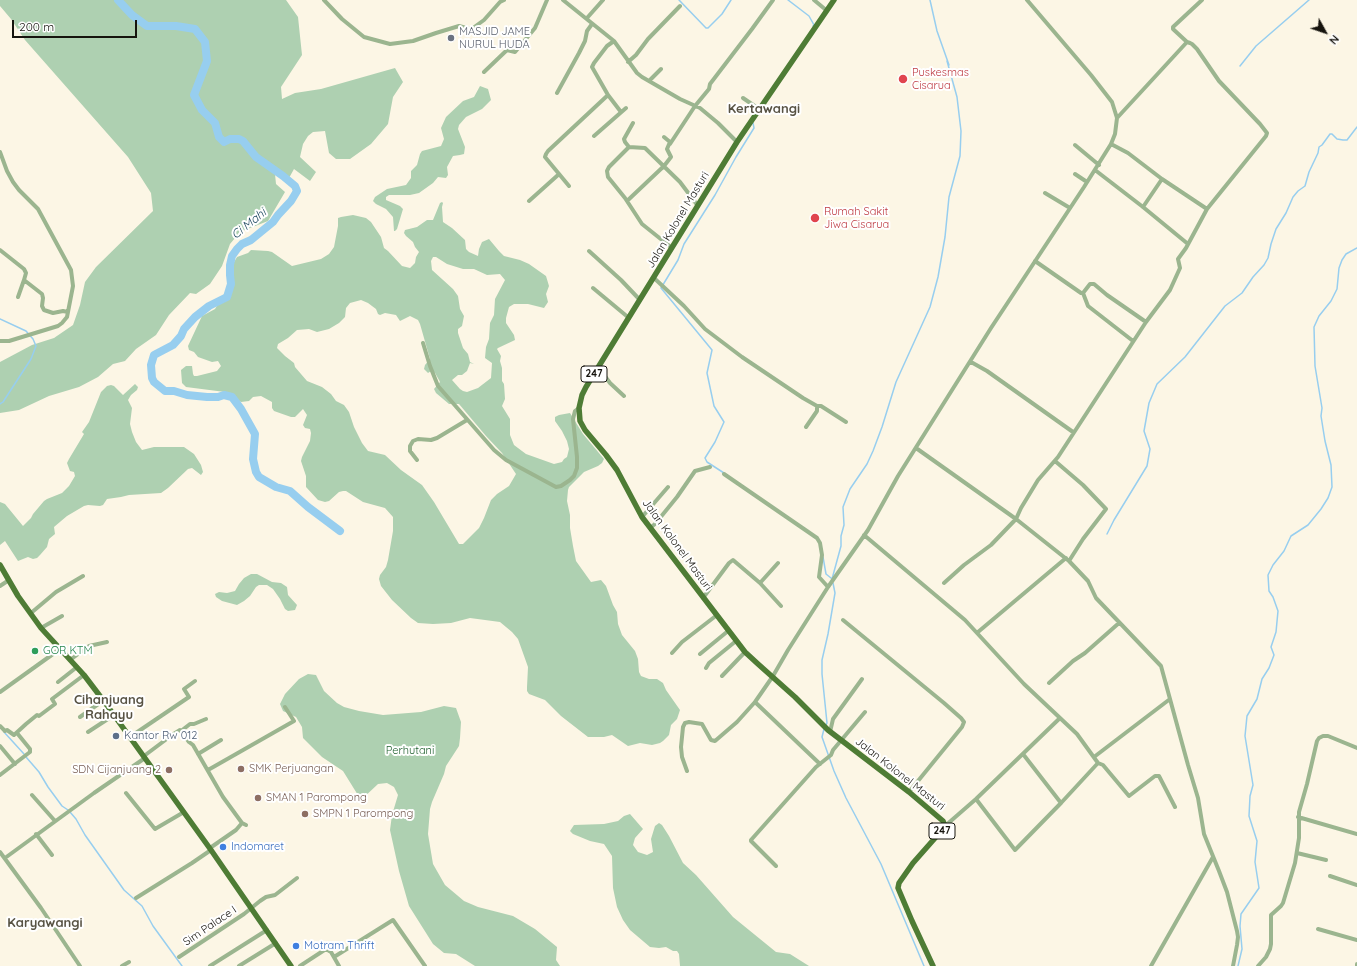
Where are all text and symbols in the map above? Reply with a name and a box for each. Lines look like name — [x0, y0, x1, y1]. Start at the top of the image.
scale bar — [14, 12, 139, 38]
north arrow — [1305, 12, 1345, 52]
text: 200 m — [19, 19, 54, 34]
place label: MASJID JAME NURUL HUDA — [459, 25, 530, 51]
text: N — [1326, 32, 1342, 47]
marker: MASJID JAME NURUL HUDA — [446, 33, 456, 43]
place label: Puskesmas Cisarua — [912, 66, 969, 92]
marker: Puskesmas Cisarua — [897, 73, 909, 85]
district label: Kertawangi — [728, 101, 800, 117]
street label: Jalan Kolonel Masturi — [644, 169, 712, 271]
place label: Rumah Sakit Jiwa Cisarua — [824, 205, 889, 231]
water label: Ci Mahi — [229, 206, 269, 242]
marker: Rumah Sakit Jiwa Cisarua — [809, 212, 821, 224]
road number: 247 — [581, 366, 607, 382]
street label: Jalan Kolonel Masturi — [639, 497, 715, 593]
place label: GOR KTM — [43, 644, 93, 658]
marker: GOR KTM — [30, 646, 40, 656]
district label: Cihanjuang Rahayu — [74, 692, 144, 723]
place label: Kantor Rw 012 — [124, 729, 197, 743]
marker: Kantor Rw 012 — [111, 731, 121, 741]
street label: Jalan Kolonel Masturi — [853, 735, 947, 813]
park label: Perhutani — [386, 744, 434, 758]
place label: SMK Perjuangan — [249, 762, 334, 776]
place label: SDN Cijanjuang 2 — [72, 763, 161, 777]
marker: SMK Perjuangan — [236, 764, 246, 774]
marker: SDN Cijanjuang 2 — [164, 765, 174, 775]
place label: SMAN 1 Parompong — [266, 791, 367, 805]
marker: SMAN 1 Parompong — [253, 793, 263, 803]
place label: SMPN 1 Parompong — [313, 807, 413, 821]
marker: SMPN 1 Parompong — [300, 809, 310, 819]
road number: 247 — [929, 823, 955, 839]
place label: Indomaret — [231, 840, 284, 854]
marker: Indomaret — [218, 842, 228, 852]
street label: Sim Palace I — [181, 903, 239, 949]
district label: Karyawangi — [7, 915, 83, 931]
place label: Motram Thrift — [304, 939, 374, 953]
marker: Motram Thrift — [291, 941, 301, 951]

